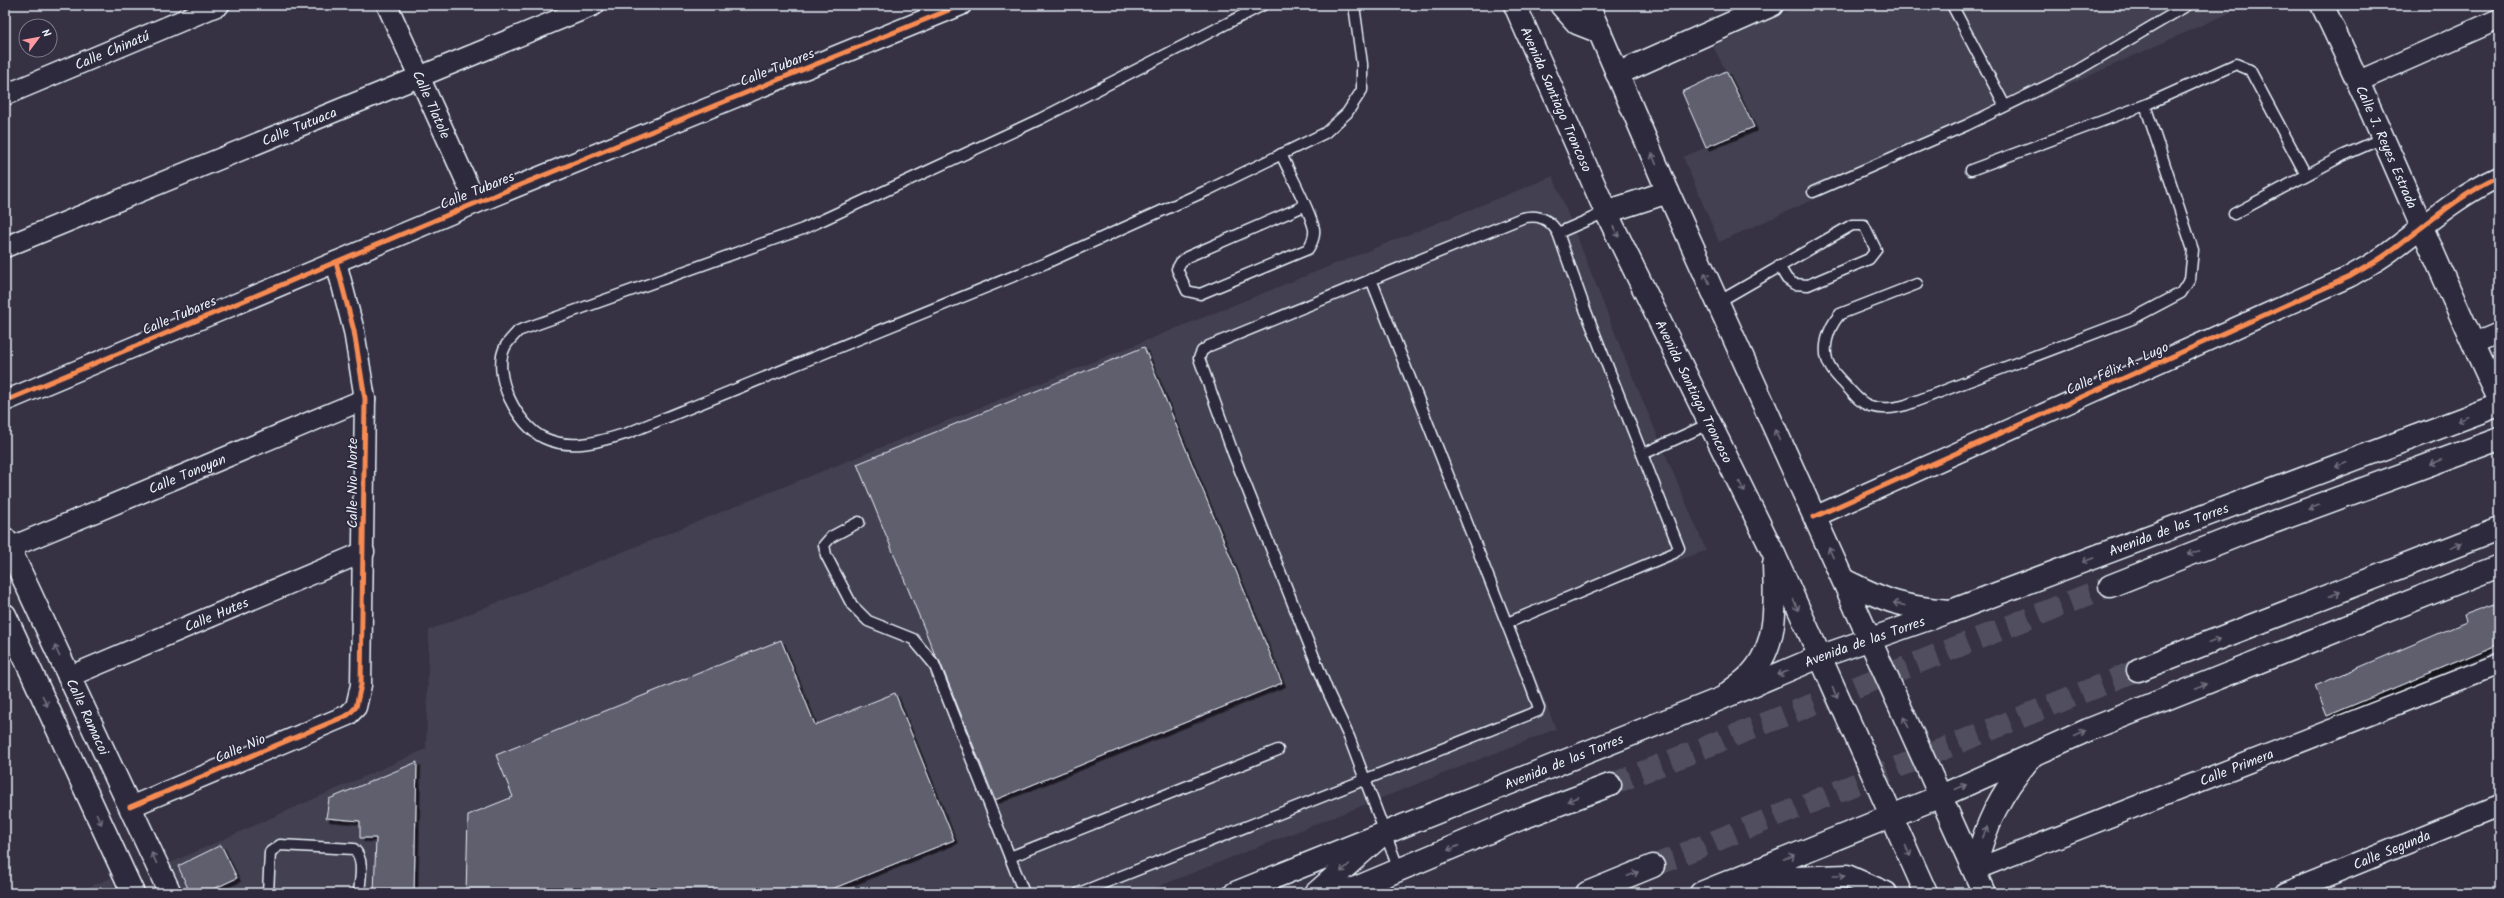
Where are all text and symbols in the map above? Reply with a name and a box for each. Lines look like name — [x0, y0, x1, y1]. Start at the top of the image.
north arrow — [18, 18, 58, 58]
street label: Avenida Santiago Troncoso — [1514, 23, 1597, 176]
street label: Calle Chinatú — [72, 25, 153, 76]
text: N — [36, 26, 55, 41]
street label: Calle Tubares — [737, 43, 818, 93]
street label: Calle Tlatole — [406, 67, 456, 143]
street label: Calle J. Reyes Estrada — [2349, 82, 2423, 212]
street label: Calle Tutuaca — [259, 102, 340, 152]
one-way arrow — [1650, 153, 1657, 165]
street label: Calle Tubares — [437, 166, 518, 216]
one-way arrow — [1613, 226, 1621, 238]
one-way arrow — [1702, 272, 1710, 284]
street label: Calle Tubares — [139, 290, 220, 341]
street label: Avenida Santiago Troncoso — [1649, 317, 1738, 467]
street label: Calle Félix A. Lugo — [2063, 336, 2172, 401]
one-way arrow — [2457, 415, 2469, 423]
one-way arrow — [1773, 429, 1780, 441]
street label: Calle Nio Norte — [342, 437, 364, 528]
street label: Calle Tonoyan — [145, 448, 230, 500]
one-way arrow — [2431, 458, 2443, 466]
one-way arrow — [2335, 461, 2347, 469]
one-way arrow — [1739, 481, 1746, 493]
street label: Avenida de las Torres — [2106, 498, 2232, 563]
one-way arrow — [2309, 503, 2321, 511]
one-way arrow — [2449, 541, 2461, 549]
one-way arrow — [1827, 547, 1834, 559]
one-way arrow — [2187, 550, 2199, 558]
one-way arrow — [2083, 556, 2095, 564]
one-way arrow — [2328, 589, 2340, 597]
street label: Calle Hutes — [181, 592, 252, 639]
one-way arrow — [1793, 599, 1800, 611]
one-way arrow — [1892, 600, 1905, 608]
street label: Avenida de las Torres — [1801, 611, 1928, 674]
one-way arrow — [2208, 637, 2220, 645]
one-way arrow — [52, 646, 60, 658]
one-way arrow — [1777, 669, 1789, 677]
street label: Calle Ramacoi — [60, 675, 115, 760]
one-way arrow — [2194, 681, 2206, 689]
one-way arrow — [1832, 686, 1839, 698]
one-way arrow — [42, 695, 49, 707]
one-way arrow — [1902, 716, 1909, 728]
street label: Calle Nio — [212, 728, 269, 769]
street label: Avenida de las Torres — [1501, 729, 1627, 796]
one-way arrow — [2074, 730, 2086, 737]
street label: Calle Primera — [2197, 743, 2277, 792]
one-way arrow — [1955, 782, 1967, 790]
one-way arrow — [1568, 795, 1580, 803]
one-way arrow — [96, 813, 103, 825]
street label: Calle Segunda — [2350, 825, 2434, 876]
one-way arrow — [1982, 827, 1990, 839]
one-way arrow — [1904, 844, 1912, 856]
one-way arrow — [1447, 845, 1459, 852]
one-way arrow — [150, 852, 157, 864]
one-way arrow — [1783, 852, 1795, 860]
one-way arrow — [1340, 863, 1350, 872]
one-way arrow — [1626, 870, 1638, 878]
one-way arrow — [1832, 872, 1845, 880]

